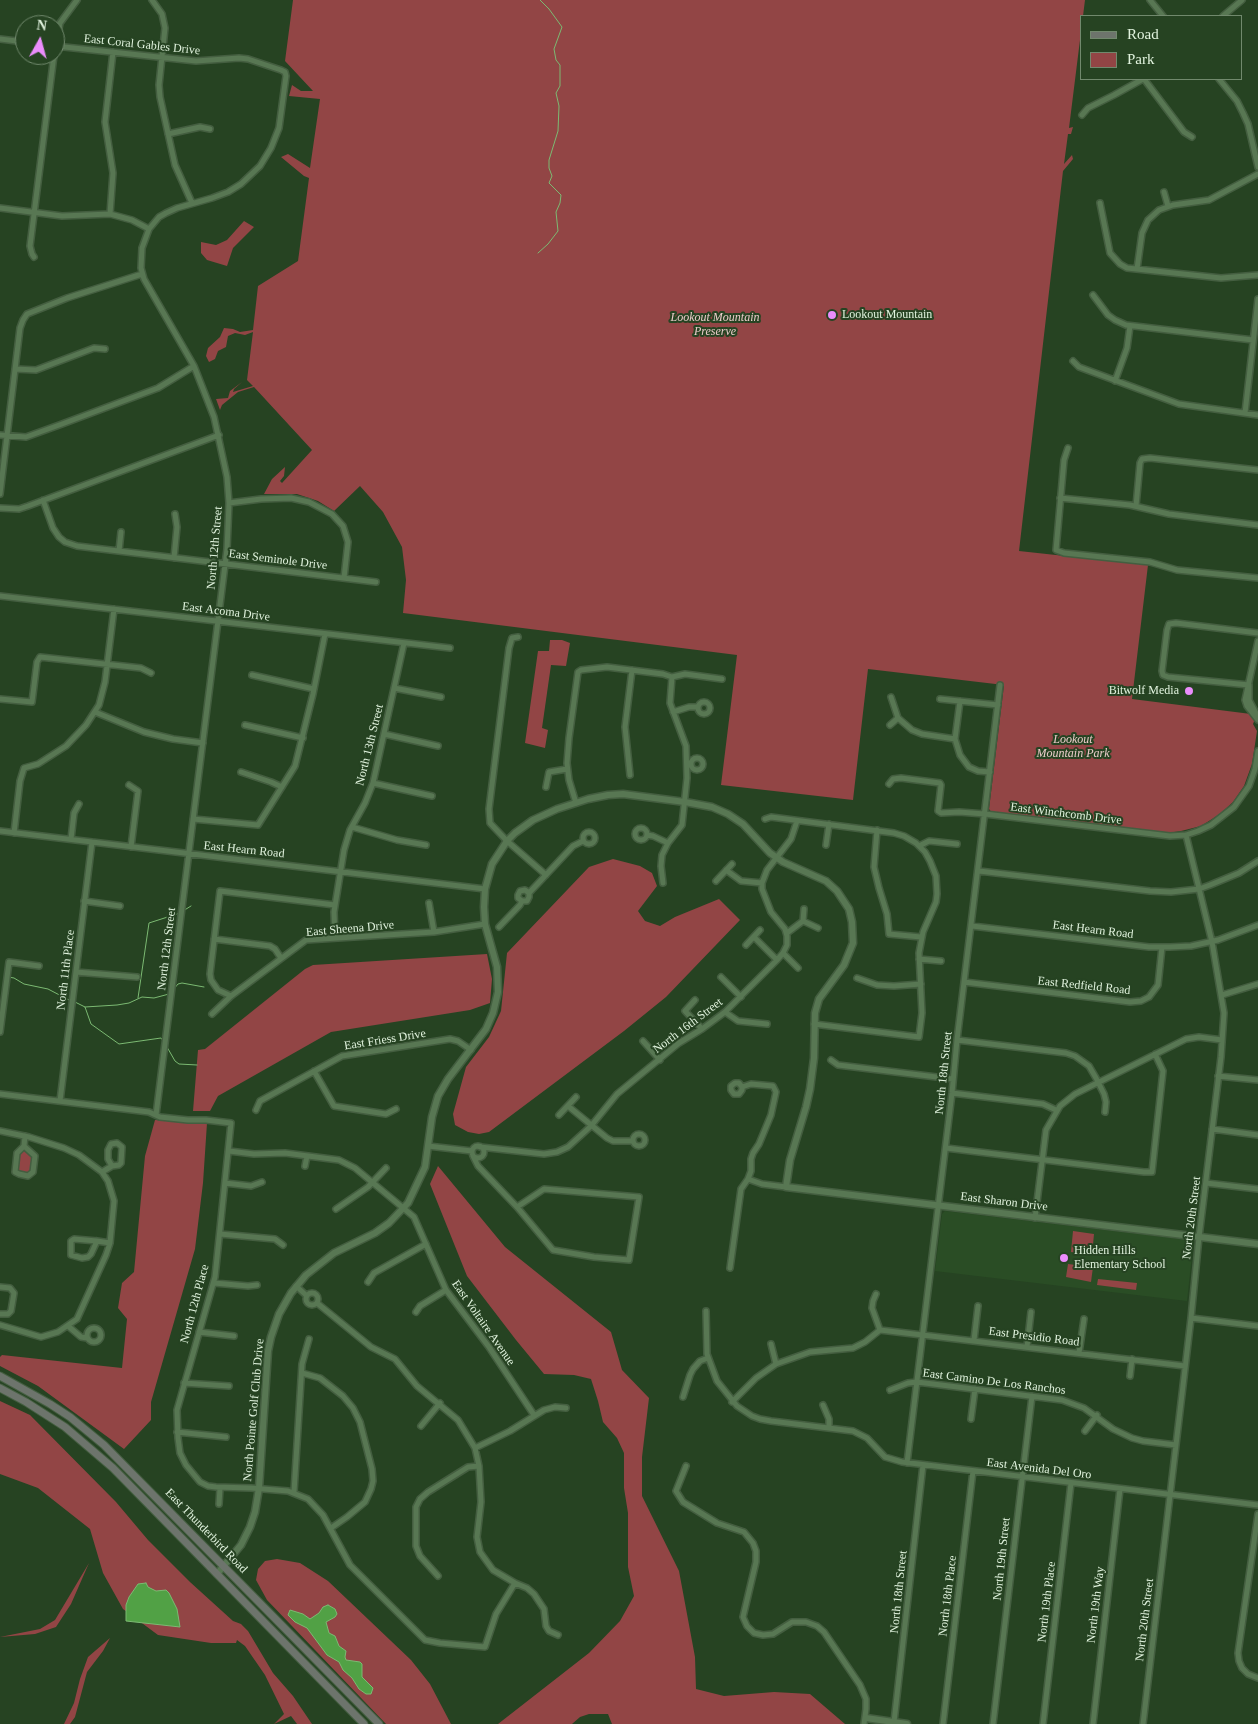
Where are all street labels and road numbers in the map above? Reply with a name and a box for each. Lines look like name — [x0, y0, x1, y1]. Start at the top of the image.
street label: East Coral Gables Drive — [83, 32, 201, 58]
street label: North 12th Street — [204, 506, 226, 590]
street label: East Seminole Drive — [228, 547, 328, 573]
street label: East Acoma Drive — [181, 599, 271, 625]
street label: North 13th Street — [353, 703, 387, 787]
street label: East Winchcomb Drive — [1009, 800, 1123, 828]
street label: East Hearn Road — [203, 839, 285, 861]
street label: North 12th Street — [155, 907, 179, 991]
street label: East Sheena Drive — [305, 918, 395, 940]
street label: East Hearn Road — [1052, 918, 1134, 942]
street label: North 11th Place — [54, 929, 78, 1011]
street label: East Redfield Road — [1037, 974, 1131, 998]
street label: North 16th Street — [650, 995, 726, 1057]
street label: East Friess Drive — [343, 1026, 427, 1054]
street label: North 18th Street — [932, 1031, 956, 1115]
street label: North 20th Street — [1180, 1176, 1204, 1260]
street label: East Sharon Drive — [959, 1189, 1049, 1215]
street label: North 12th Place — [178, 1263, 212, 1345]
street label: East Voltaire Avenue — [448, 1278, 518, 1368]
street label: East Presidio Road — [988, 1324, 1080, 1350]
street label: North Pointe Golf Club Drive — [241, 1338, 267, 1482]
street label: East Camino De Los Ranchos — [922, 1366, 1066, 1398]
street label: East Avenida Del Oro — [986, 1455, 1092, 1483]
street label: East Thunderbird Road — [162, 1486, 250, 1576]
street label: North 19th Street — [990, 1517, 1014, 1601]
street label: North 18th Street — [887, 1550, 911, 1634]
street label: North 18th Place — [936, 1555, 960, 1637]
street label: North 19th Place — [1035, 1561, 1059, 1643]
street label: North 19th Way — [1084, 1566, 1108, 1644]
street label: North 20th Street — [1133, 1578, 1157, 1662]

